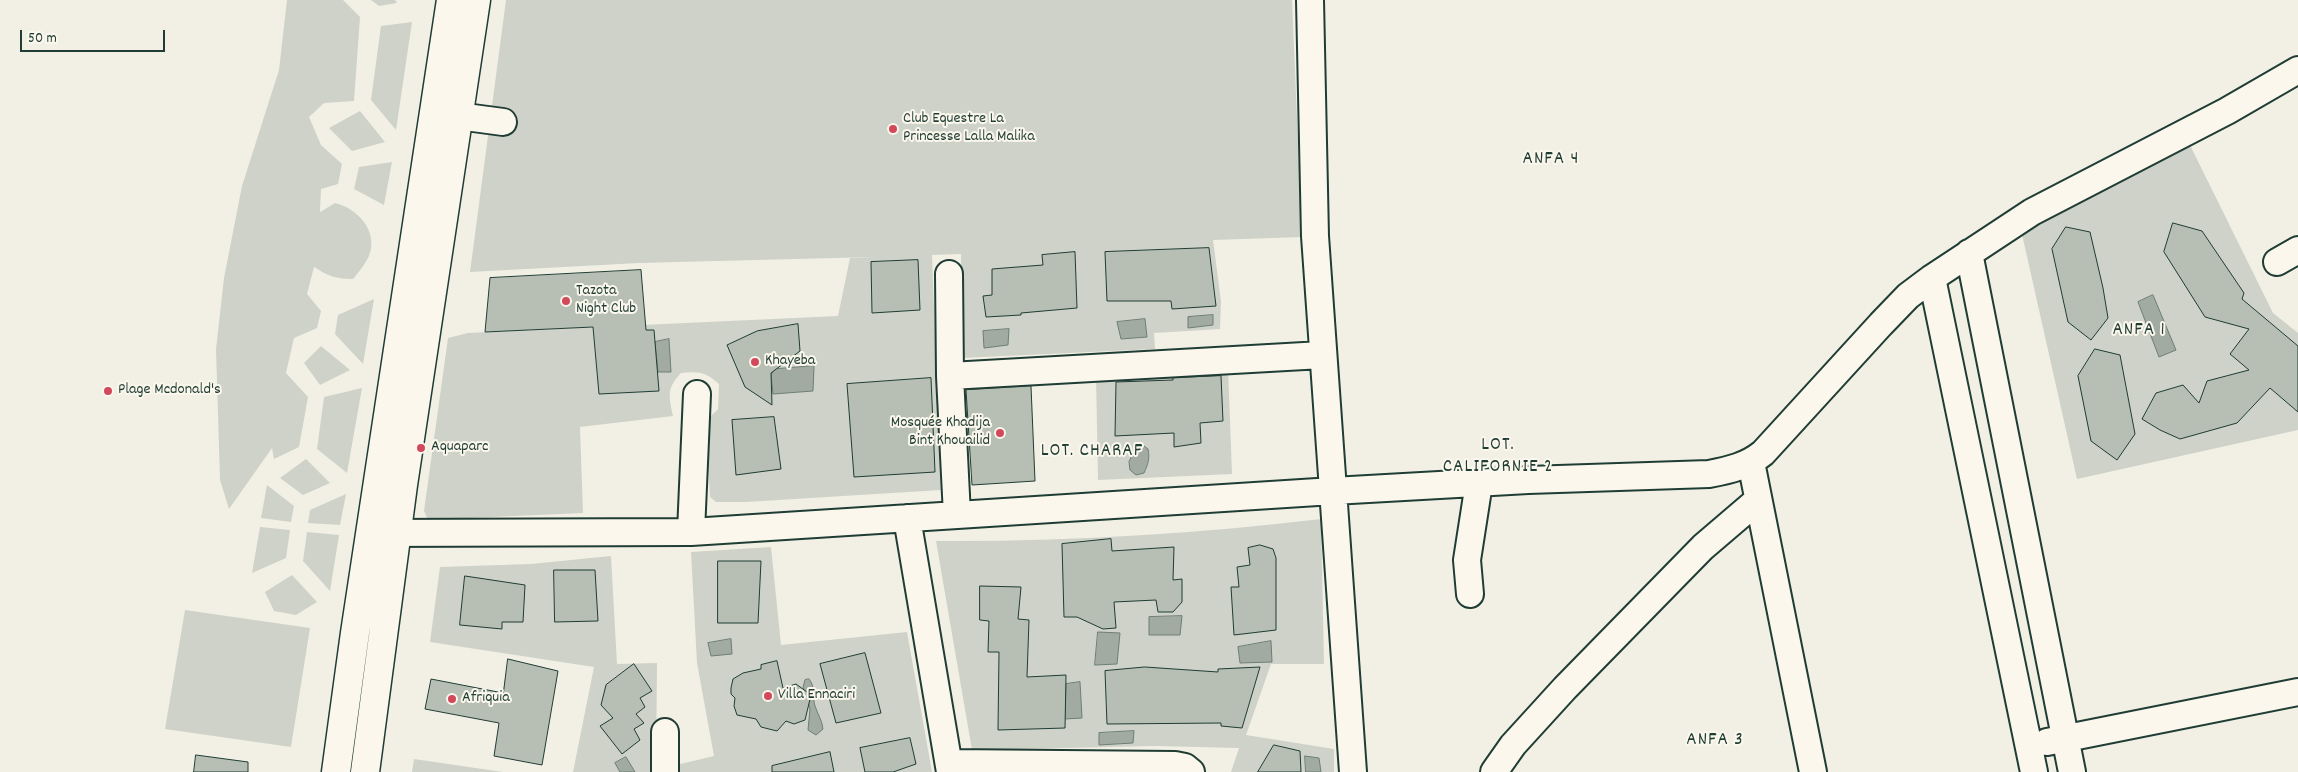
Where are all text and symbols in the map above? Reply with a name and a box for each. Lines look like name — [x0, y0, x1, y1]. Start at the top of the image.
scale bar — [22, 20, 168, 52]
text: 50 m — [28, 28, 57, 50]
place label: Club Equestre La Princesse Lalla Malika — [903, 110, 1035, 148]
marker: Club Equestre La Princesse Lalla Malika — [887, 123, 899, 135]
district label: ANFA 4 — [1522, 149, 1580, 171]
place label: Tazota Night Club — [576, 282, 636, 320]
marker: Tazota Night Club — [560, 295, 572, 307]
district label: ANFA 1 — [2112, 320, 2166, 342]
place label: Khayeba — [765, 352, 815, 372]
marker: Khayeba — [749, 356, 761, 368]
place label: Plage Mcdonald's — [118, 381, 221, 401]
marker: Plage Mcdonald's — [102, 385, 114, 397]
place label: Mosquée Khadija Bint Khouailid — [891, 414, 990, 452]
marker: Mosquée Khadija Bint Khouailid — [994, 427, 1006, 439]
district label: LOT. CALIFORNIE 2 — [1441, 435, 1555, 479]
place label: Aquaparc — [431, 438, 489, 458]
district label: LOT. CHARAF — [1039, 441, 1145, 463]
marker: Aquaparc — [415, 442, 427, 454]
place label: Villa Ennaciri — [778, 686, 855, 706]
place label: Afriquia — [462, 689, 510, 709]
marker: Villa Ennaciri — [762, 690, 774, 702]
marker: Afriquia — [446, 693, 458, 705]
district label: ANFA 3 — [1686, 730, 1744, 752]

